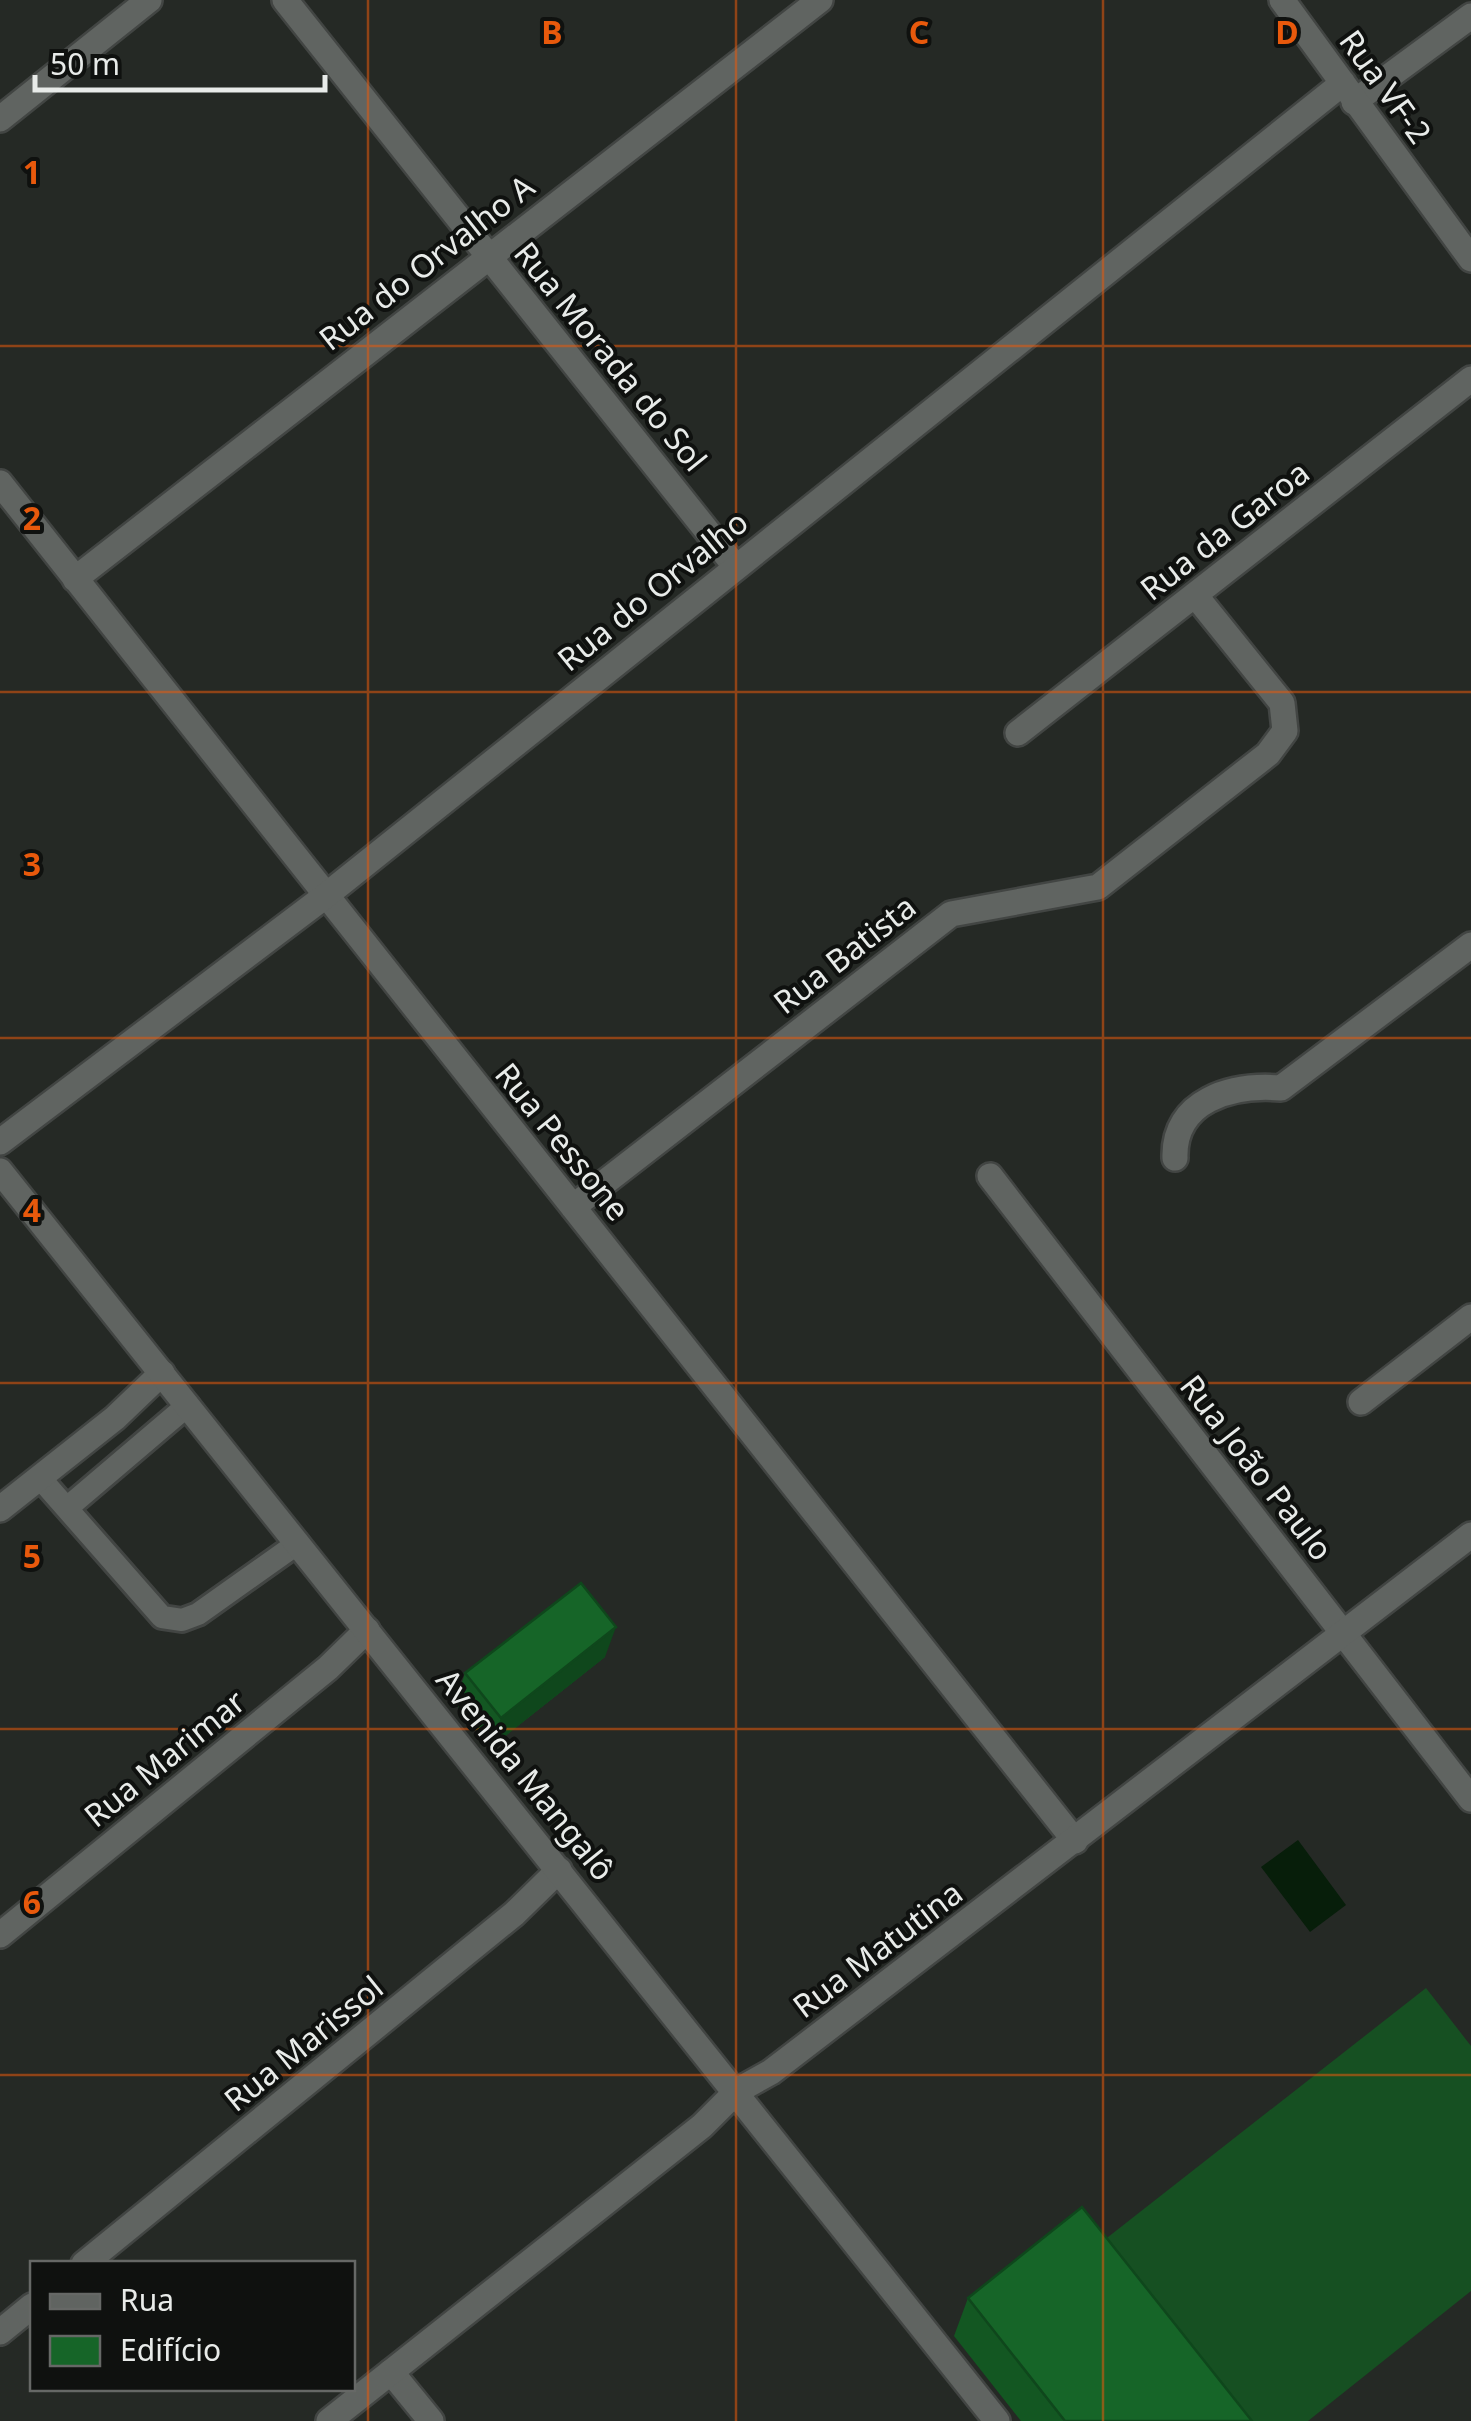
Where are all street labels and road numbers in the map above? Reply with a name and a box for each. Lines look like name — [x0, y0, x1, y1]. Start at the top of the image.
street label: Rua VF-2 — [1331, 21, 1442, 151]
street label: Rua do Orvalho A — [310, 164, 543, 359]
street label: Rua Morada do Sol — [505, 232, 717, 480]
street label: Rua da Garoa — [1131, 450, 1317, 609]
street label: Rua do Orvalho — [548, 500, 756, 680]
street label: Rua Batista — [764, 885, 924, 1023]
street label: Rua Pessone — [486, 1053, 640, 1229]
street label: Rua João Paulo — [1171, 1365, 1343, 1569]
street label: Avenida Mangalô — [427, 1659, 625, 1889]
street label: Rua Marimar — [75, 1680, 254, 1836]
street label: Rua Matutina — [784, 1871, 971, 2027]
street label: Rua Marissol — [215, 1965, 391, 2120]

